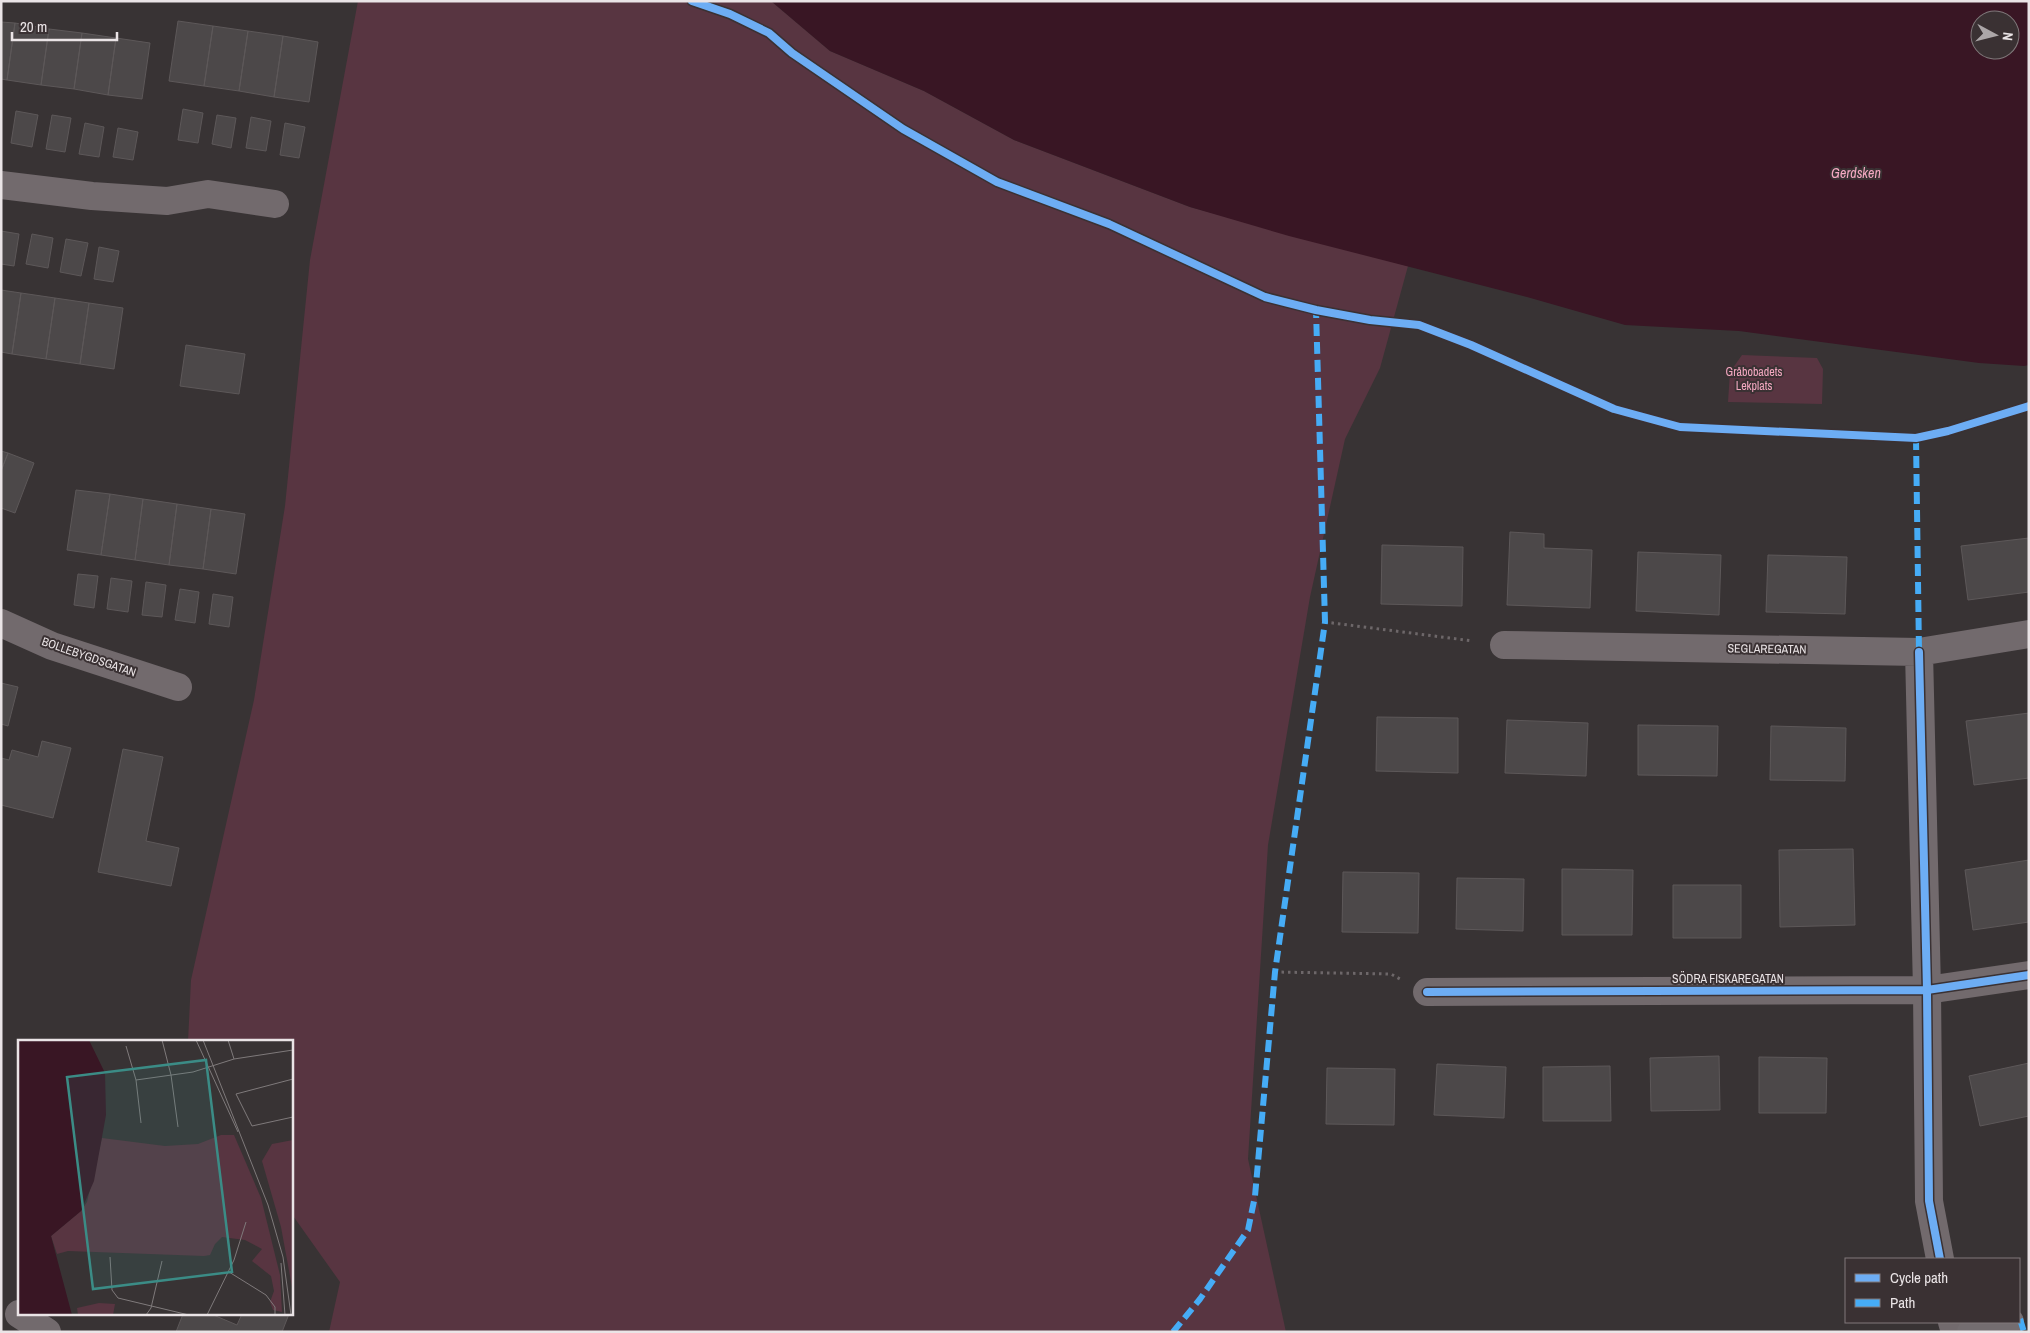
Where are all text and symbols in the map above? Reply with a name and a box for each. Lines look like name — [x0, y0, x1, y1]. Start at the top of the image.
scale bar — [12, 10, 118, 42]
north arrow — [1970, 10, 2020, 60]
text: 20 m — [20, 16, 47, 37]
text: N — [1998, 31, 2017, 42]
water label: Gerdsken — [1831, 164, 1881, 182]
park label: Gråbobadets Lekplats — [1726, 364, 1783, 394]
street label: BOLLEBYGDSGATAN — [40, 633, 138, 681]
street label: SEGLAREGATAN — [1727, 640, 1807, 658]
street label: SÖDRA FISKAREGATAN — [1672, 970, 1784, 987]
inset map — [18, 1040, 292, 1316]
legend — [1845, 1258, 2020, 1323]
text: Cycle path — [1890, 1267, 1948, 1288]
text: Path — [1890, 1292, 1915, 1313]

